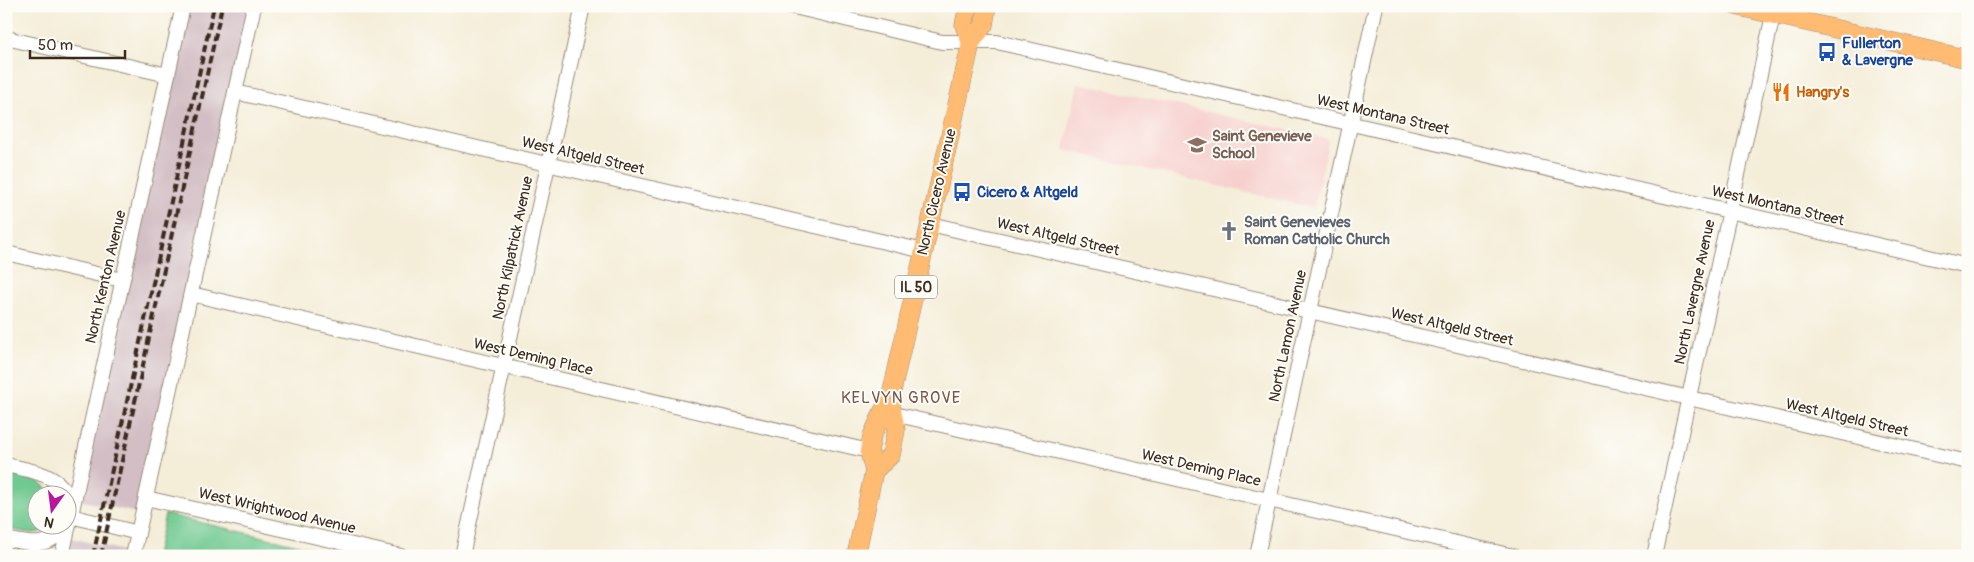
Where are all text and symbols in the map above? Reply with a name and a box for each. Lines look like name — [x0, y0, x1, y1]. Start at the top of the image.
scale bar — [30, 28, 125, 60]
place label: Fullerton & Lavergne — [1842, 34, 1914, 70]
text: 50 m — [38, 36, 73, 55]
bus stop icon: Fullerton & Lavergne — [1816, 41, 1838, 63]
restaurant icon: Hangry's — [1770, 81, 1792, 103]
place label: Hangry's — [1796, 83, 1849, 102]
street label: West Montana Street — [1315, 91, 1452, 140]
street label: North Cicero Avenue — [913, 126, 961, 257]
place label: Saint Genevieve School — [1212, 127, 1312, 163]
street label: West Altgeld Street — [520, 133, 647, 180]
school or university icon: Saint Genevieve School — [1186, 134, 1208, 156]
street label: North Kilpatrick Avenue — [489, 174, 538, 321]
bus stop icon: Cicero & Altgeld — [951, 181, 973, 203]
street label: West Montana Street — [1710, 182, 1847, 231]
place label: Cicero & Altgeld — [977, 183, 1078, 202]
street label: North Kenton Avenue — [81, 208, 131, 345]
place label: Saint Genevieves Roman Catholic Church — [1244, 213, 1390, 249]
street label: West Altgeld Street — [995, 214, 1122, 261]
street label: North Lavergne Avenue — [1670, 217, 1720, 366]
church icon: Saint Genevieves Roman Catholic Church — [1218, 220, 1240, 242]
street label: North Lamon Avenue — [1265, 268, 1311, 404]
road number: IL 50 — [895, 276, 937, 298]
street label: West Altgeld Street — [1389, 304, 1516, 351]
street label: West Deming Place — [472, 334, 595, 380]
district label: KELVYN GROVE — [841, 388, 961, 408]
street label: West Altgeld Street — [1784, 395, 1911, 442]
street label: West Deming Place — [1140, 445, 1263, 491]
north arrow — [28, 484, 78, 534]
street label: West Wrightwood Avenue — [197, 484, 358, 538]
text: N — [42, 513, 56, 532]

